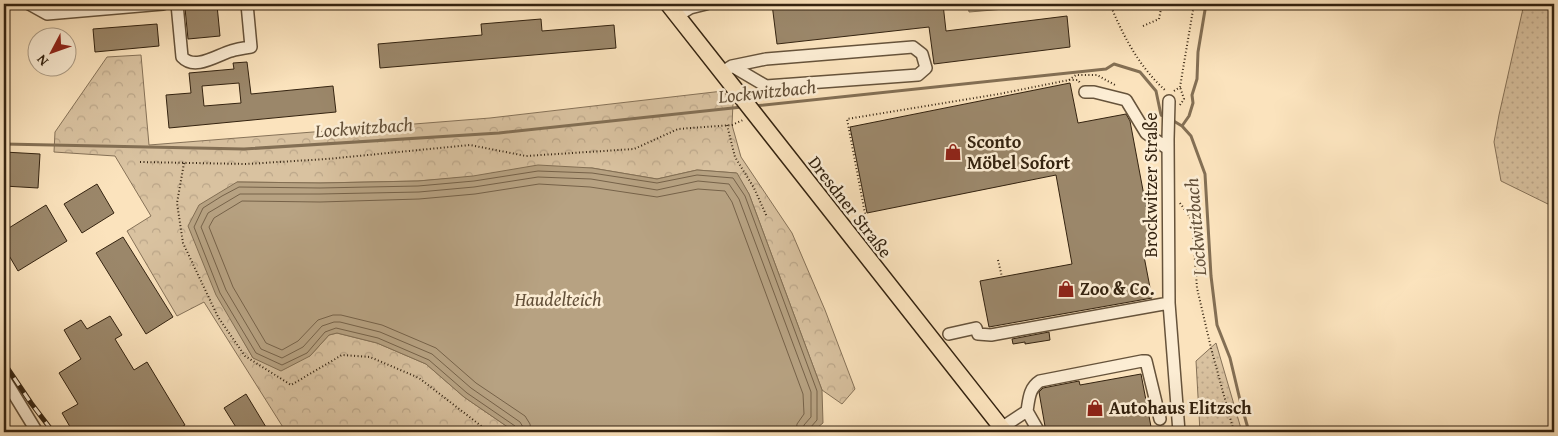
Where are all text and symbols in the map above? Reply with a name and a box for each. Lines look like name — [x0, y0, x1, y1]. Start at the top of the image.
north arrow — [28, 28, 78, 78]
text: N — [31, 50, 53, 71]
water label: Lockwitzbach — [716, 72, 818, 110]
water label: Lockwitzbach — [313, 110, 414, 144]
street label: Brockwitzer Straße — [1137, 112, 1164, 258]
place label: Sconto Möbel Sofort — [967, 128, 1070, 176]
shop icon: Sconto Möbel Sofort — [943, 142, 963, 162]
street label: Dresdner Straße — [802, 150, 899, 264]
water label: Lockwitzbach — [1177, 177, 1213, 278]
place label: Zoo & Co. — [1080, 275, 1155, 302]
shop icon: Zoo & Co. — [1056, 279, 1076, 299]
water label: Haudelteich — [513, 285, 602, 313]
place label: Autohaus Elitzsch — [1109, 394, 1252, 421]
shop icon: Autohaus Elitzsch — [1085, 398, 1105, 418]

